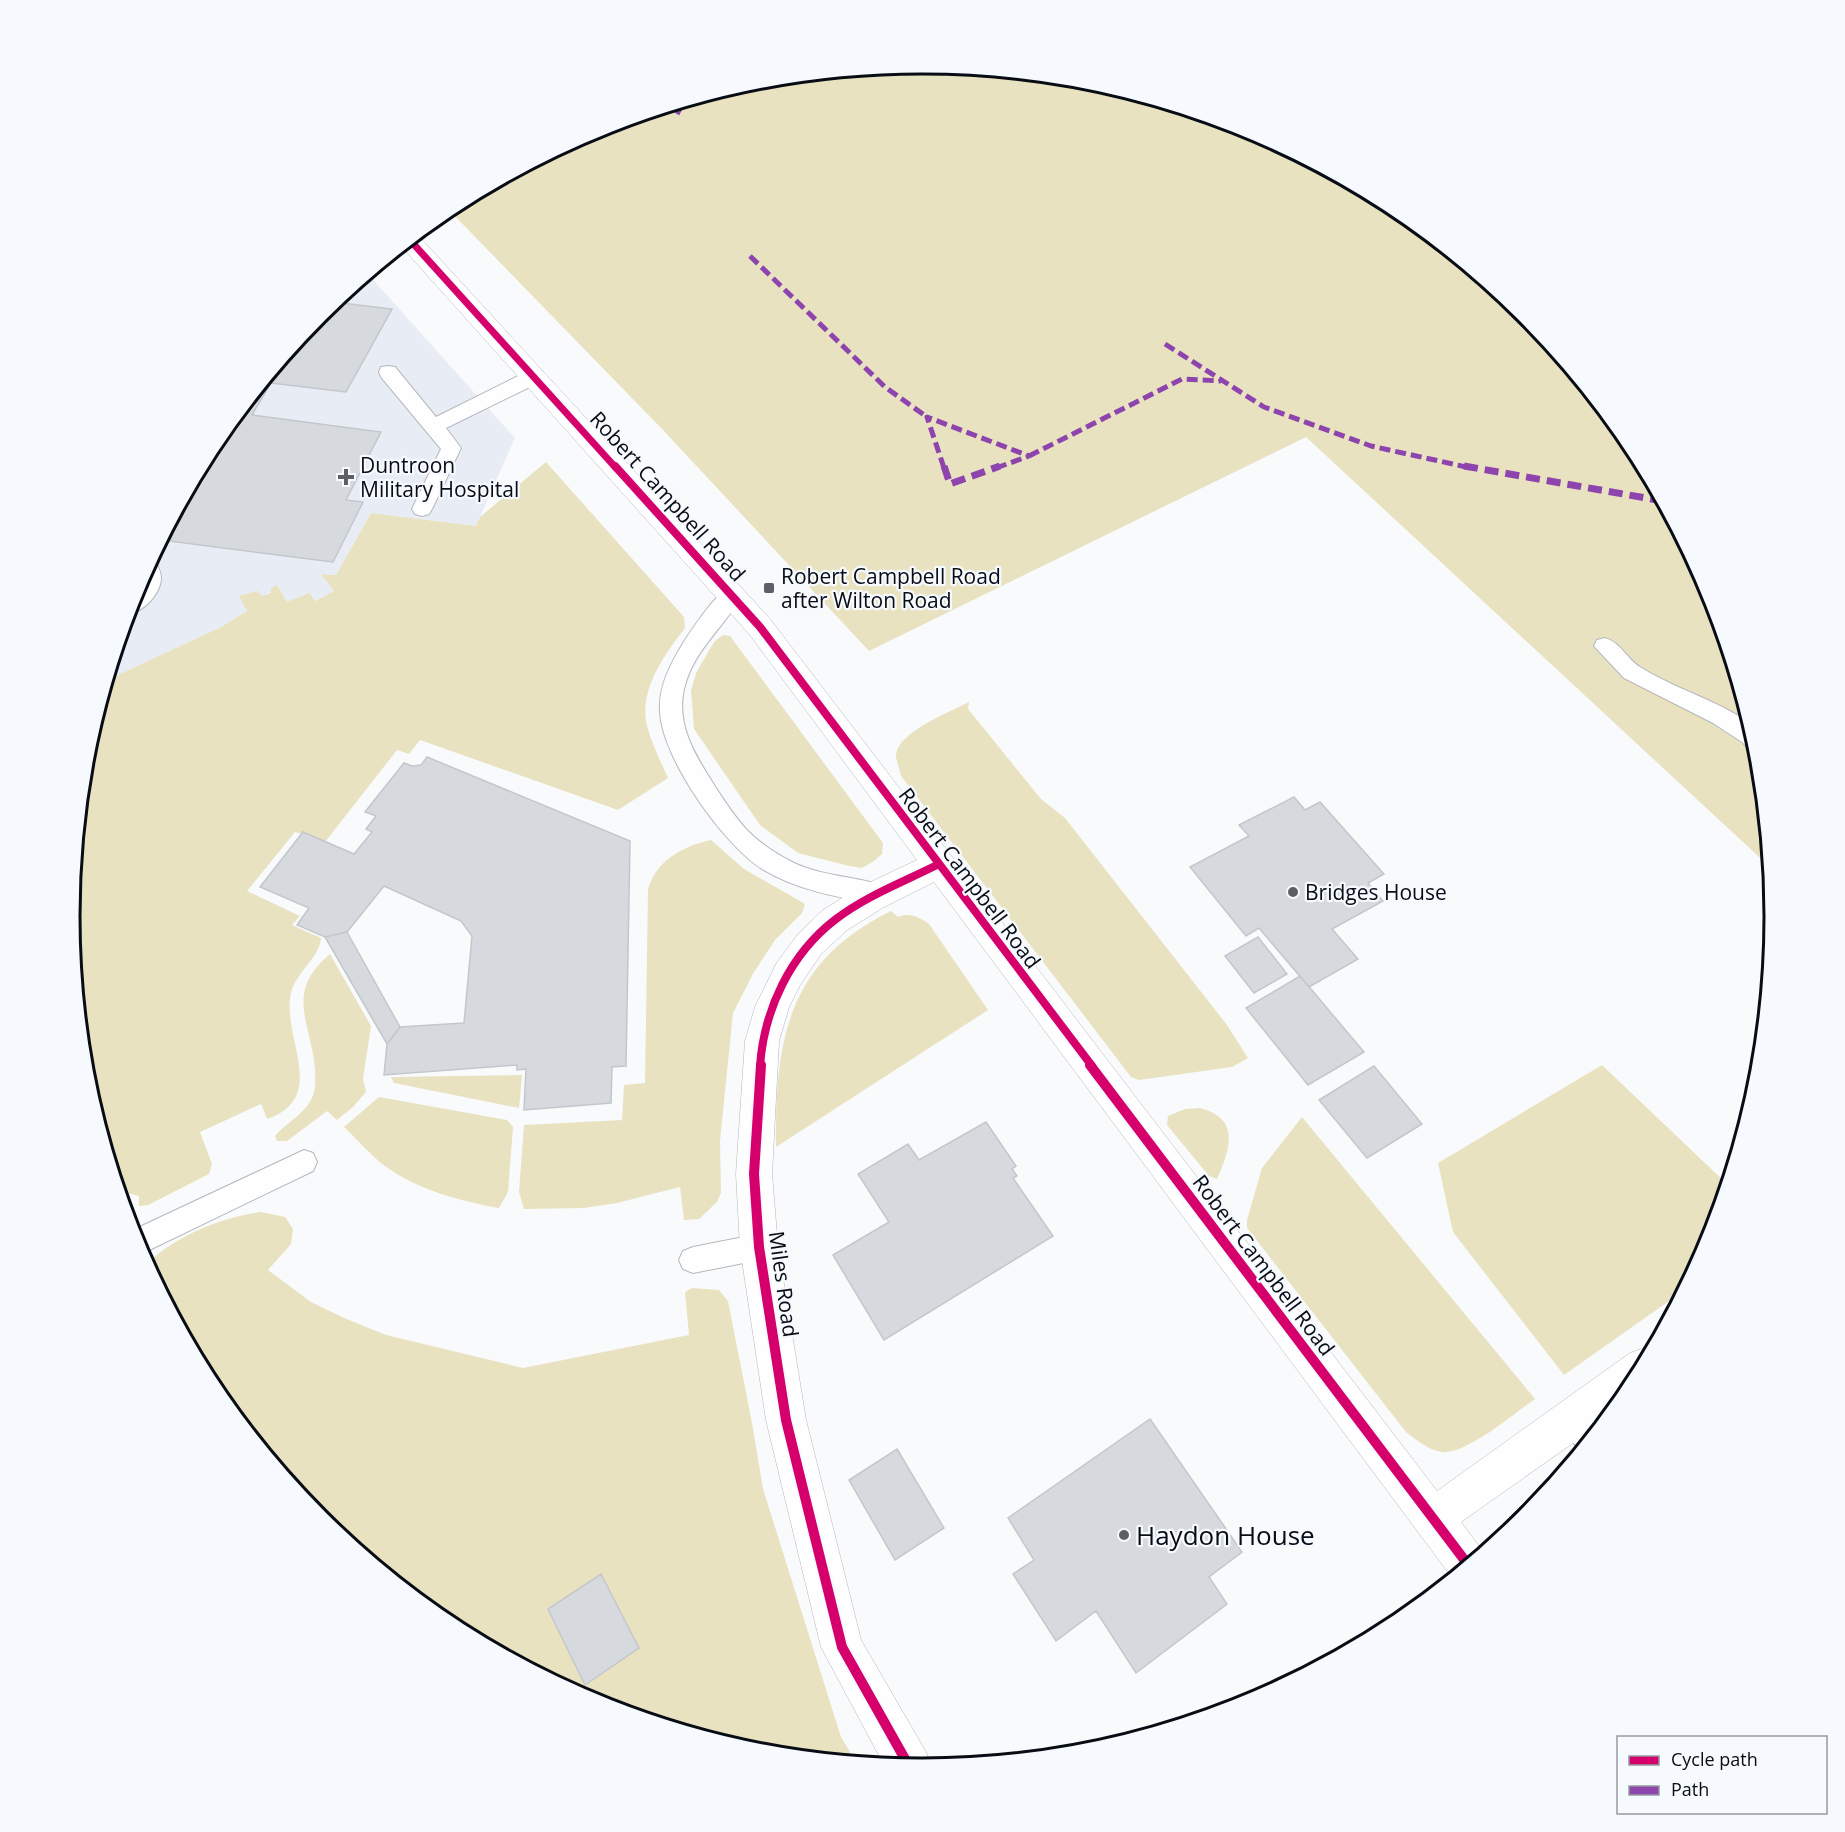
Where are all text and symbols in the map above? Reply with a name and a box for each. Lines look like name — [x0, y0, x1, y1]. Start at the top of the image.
street label: Robert Campbell Road — [584, 405, 752, 587]
place label: Duntroon Military Hospital — [360, 451, 519, 503]
marker: Duntroon Military Hospital — [337, 468, 355, 486]
place label: Robert Campbell Road after Wilton Road — [781, 562, 1001, 614]
marker: Robert Campbell Road after Wilton Road — [762, 581, 776, 595]
street label: Robert Campbell Road — [893, 782, 1047, 974]
place label: Bridges House — [1305, 878, 1447, 906]
marker: Bridges House — [1286, 885, 1300, 899]
street label: Robert Campbell Road — [1187, 1169, 1341, 1361]
street label: Miles Road — [763, 1229, 805, 1339]
place label: Haydon House — [1136, 1517, 1315, 1553]
marker: Haydon House — [1117, 1528, 1131, 1542]
legend — [1617, 1736, 1827, 1814]
text: Cycle path — [1671, 1747, 1758, 1771]
text: Path — [1671, 1777, 1709, 1801]

